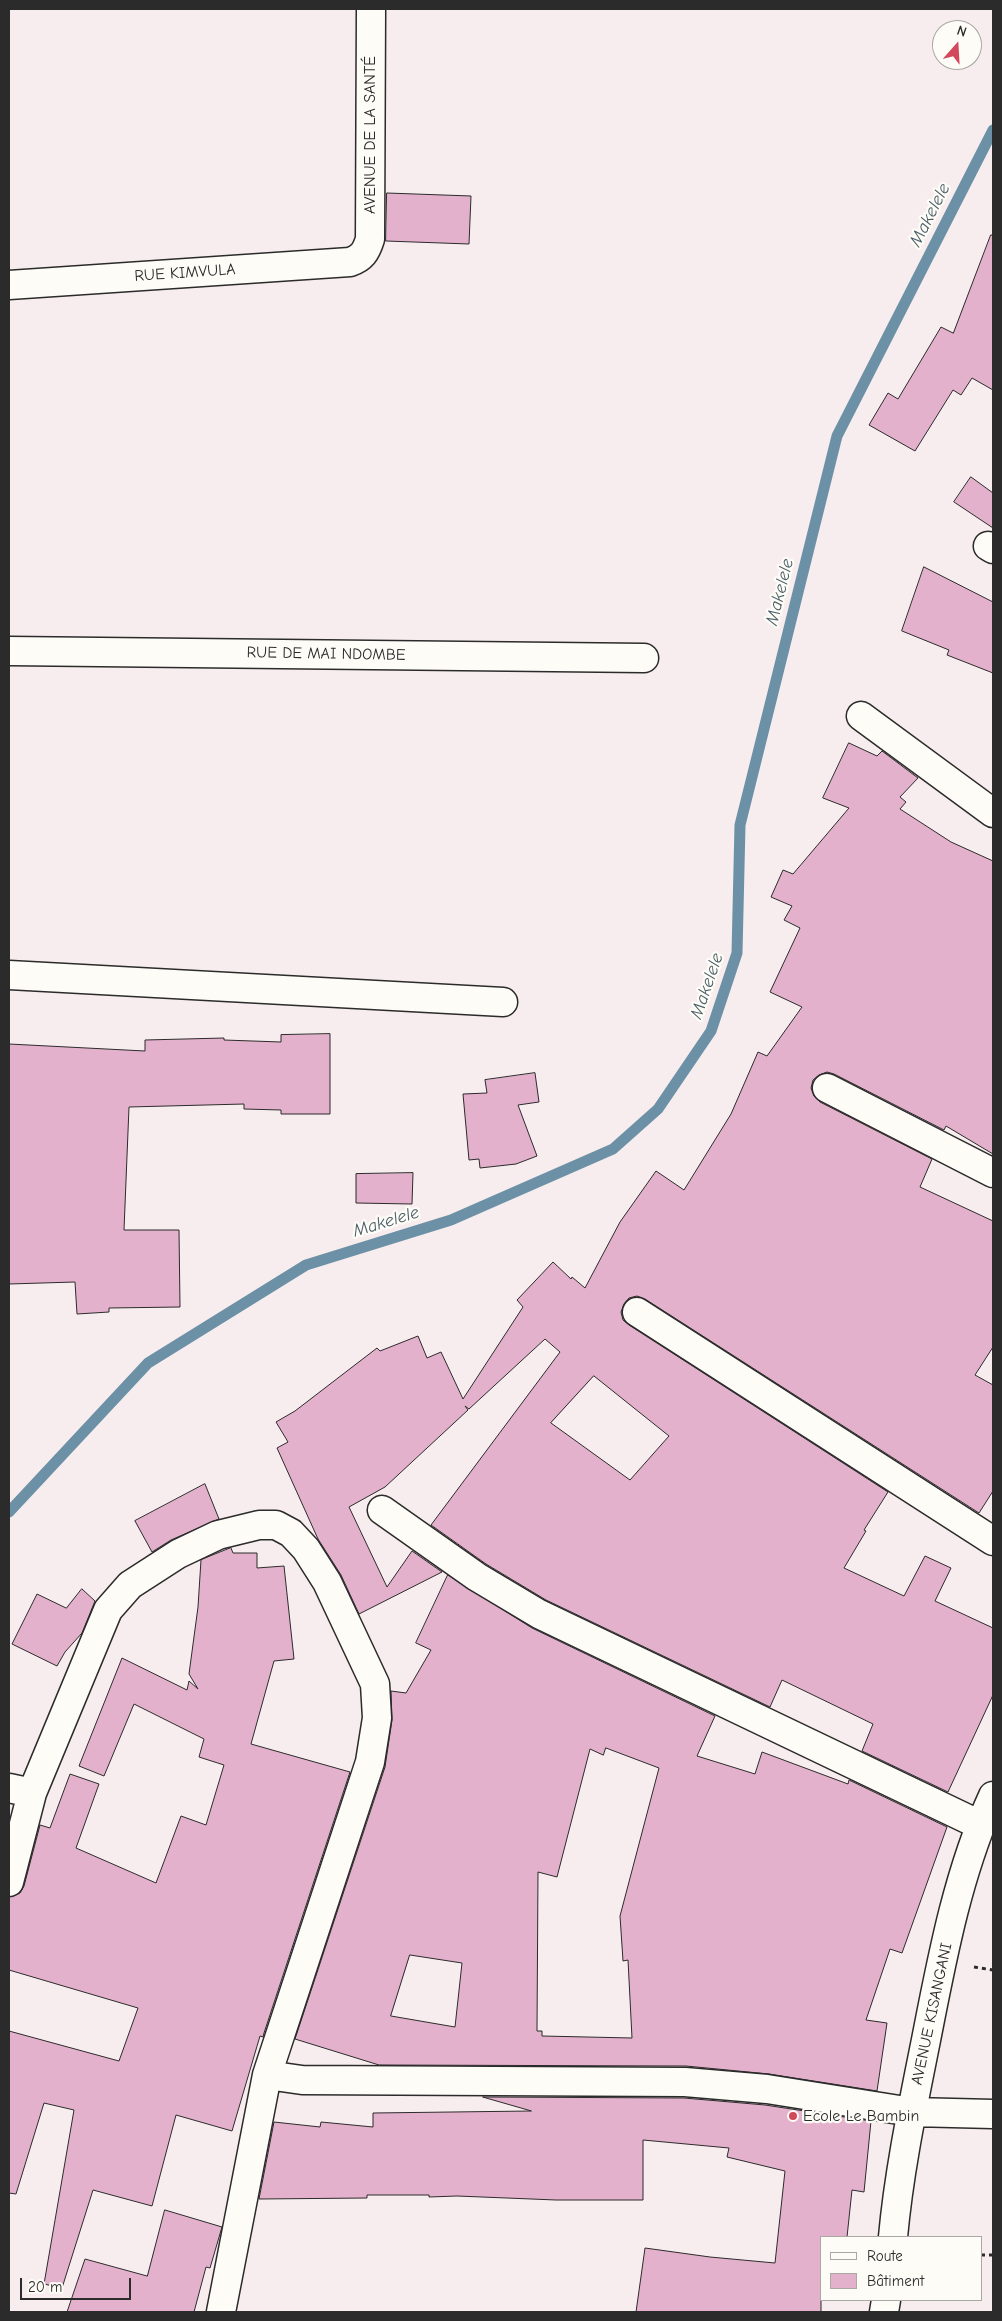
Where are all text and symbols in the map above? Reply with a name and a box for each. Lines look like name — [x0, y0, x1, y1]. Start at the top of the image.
north arrow — [932, 20, 982, 70]
text: N — [955, 22, 969, 41]
street label: AVENUE DE LA SANTÉ — [360, 56, 380, 214]
water label: Makelele — [905, 180, 955, 250]
street label: RUE KIMVULA — [134, 260, 236, 286]
water label: Makelele — [761, 556, 799, 628]
street label: RUE DE MAI NDOMBE — [246, 643, 406, 665]
water label: Makelele — [686, 950, 728, 1022]
water label: Makelele — [350, 1202, 422, 1242]
street label: AVENUE KISANGANI — [908, 1941, 956, 2087]
place label: Ecole Le Bambin — [803, 2106, 919, 2126]
marker: Ecole Le Bambin — [787, 2110, 799, 2122]
legend — [820, 2236, 982, 2301]
text: Route — [867, 2247, 903, 2265]
scale bar — [22, 2268, 134, 2300]
text: Bâtiment — [867, 2272, 924, 2290]
text: 20 m — [28, 2278, 62, 2296]

